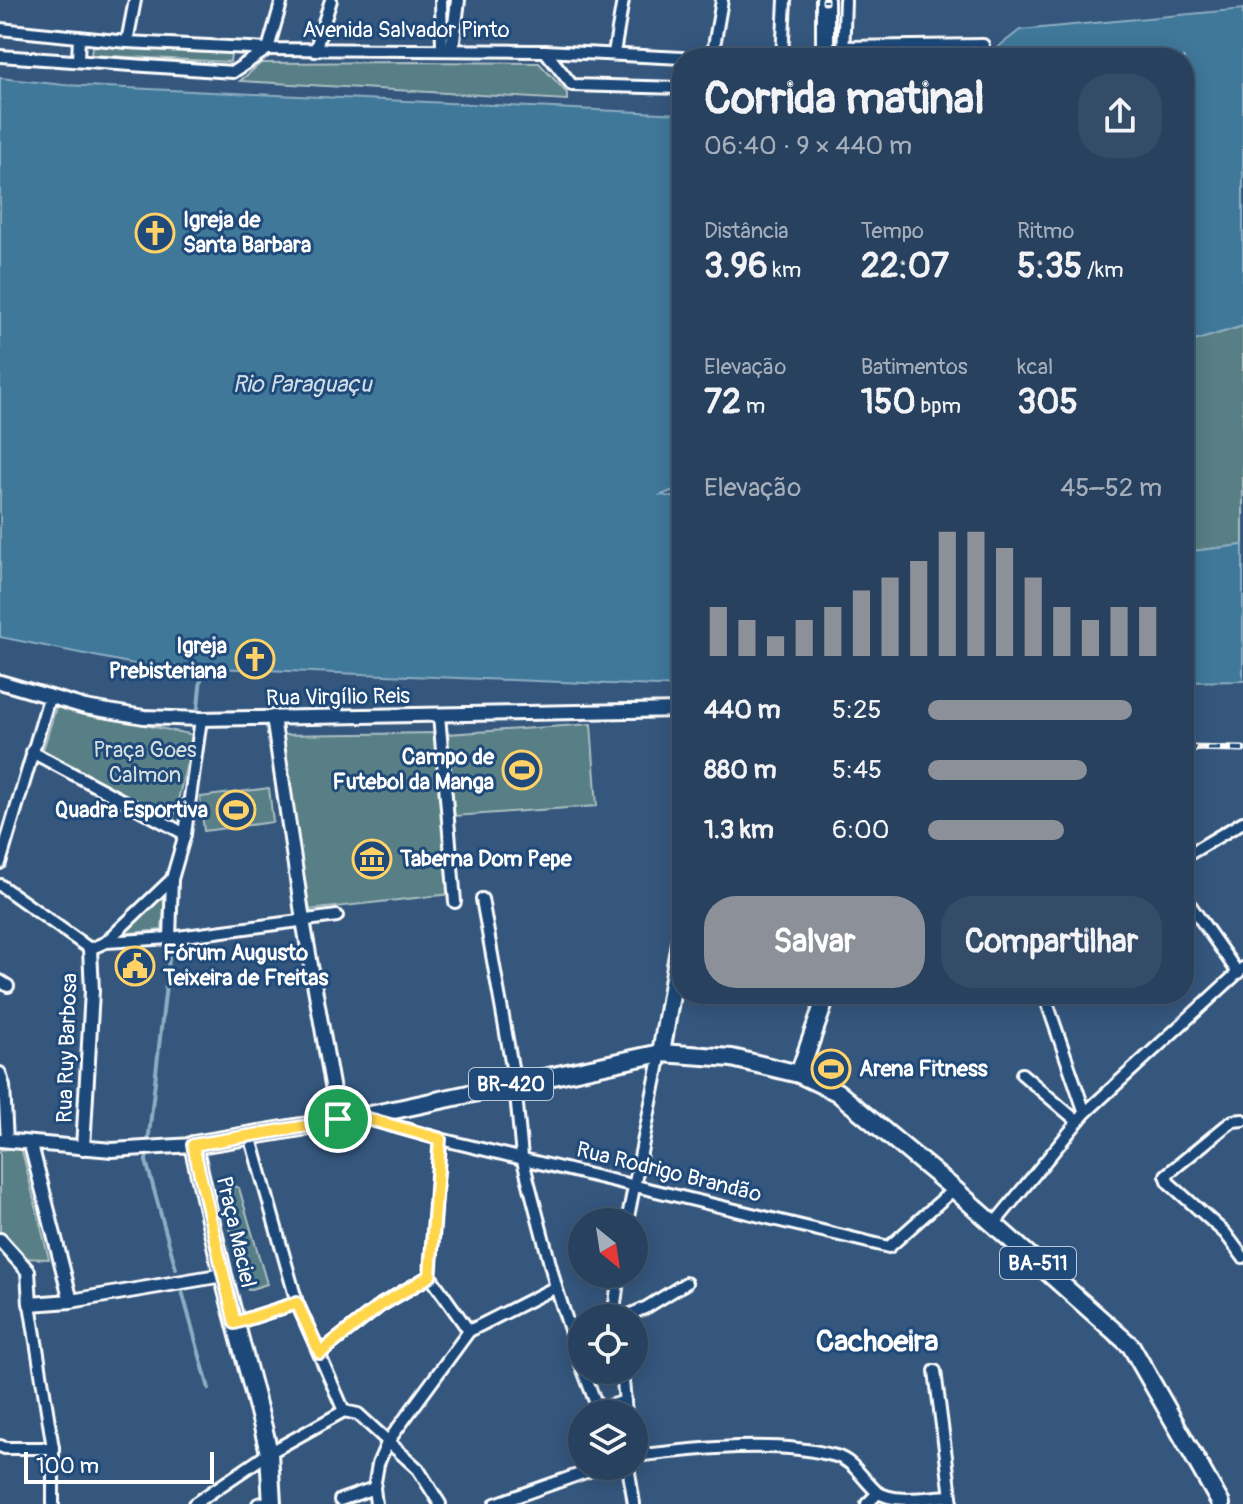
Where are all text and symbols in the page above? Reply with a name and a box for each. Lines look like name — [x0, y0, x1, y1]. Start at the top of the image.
street label: Avenida Salvador Pinto — [302, 16, 510, 44]
text: Corrida matinal — [704, 72, 985, 127]
button: share — [1078, 74, 1162, 158]
text: 06:40 · 9 × 440 m — [704, 130, 912, 162]
place label: Igreja de Santa Barbara — [183, 206, 311, 259]
church icon: Igreja de Santa Barbara — [134, 212, 176, 254]
text: Distância — [704, 217, 788, 245]
text: Tempo — [861, 217, 924, 245]
text: Ritmo — [1017, 217, 1074, 245]
text: 3.96 — [704, 245, 768, 288]
text: 22:07 — [861, 245, 949, 288]
text: 5:35 — [1017, 245, 1082, 288]
text: km — [768, 256, 801, 284]
text: /km — [1082, 256, 1124, 284]
text: Elevação — [704, 353, 786, 381]
text: Batimentos — [861, 353, 968, 381]
text: kcal — [1017, 353, 1053, 381]
water label: Rio Paraguaçu — [232, 370, 374, 399]
text: 72 — [704, 381, 741, 424]
text: 150 — [861, 381, 916, 424]
text: 305 — [1017, 381, 1078, 424]
text: m — [741, 392, 765, 420]
text: bpm — [916, 392, 961, 420]
text: Elevação — [704, 472, 801, 504]
text: 45–52 m — [1060, 472, 1162, 504]
place label: Igreja Prebisteriana — [109, 632, 227, 685]
church icon: Igreja Prebisteriana — [234, 638, 276, 680]
street label: Rua Virgílio Reis — [266, 682, 410, 712]
text: 440 m — [704, 694, 781, 726]
text: 5:25 — [832, 694, 882, 726]
park label: Praça Goes Calmon — [93, 736, 197, 789]
place label: Campo de Futebol da Manga — [332, 743, 495, 796]
sports icon: Campo de Futebol da Manga — [501, 749, 543, 791]
text: 880 m — [704, 754, 777, 786]
text: 5:45 — [832, 754, 882, 786]
sports icon: Quadra Esportiva — [215, 789, 257, 831]
place label: Quadra Esportiva — [55, 796, 208, 824]
text: 1.3 km — [704, 814, 774, 846]
text: 6:00 — [832, 814, 890, 846]
museum icon: Taberna Dom Pepe — [351, 838, 393, 880]
place label: Taberna Dom Pepe — [399, 845, 573, 873]
button: Salvar — [704, 896, 925, 988]
button: Compartilhar — [941, 896, 1162, 988]
place label: Fórum Augusto Teixeira de Freitas — [162, 939, 328, 992]
public building icon: Fórum Augusto Teixeira de Freitas — [114, 945, 156, 987]
street label: Rua Ruy Barbosa — [50, 973, 84, 1123]
sports icon: Arena Fitness — [810, 1048, 852, 1090]
place label: Arena Fitness — [859, 1055, 988, 1083]
road number: BR-420 — [469, 1068, 553, 1100]
pin — [304, 1085, 372, 1153]
icon: arrive — [316, 1097, 360, 1141]
street label: Rua Rodrigo Brandão — [573, 1135, 765, 1209]
street label: Praça Maciel — [210, 1174, 262, 1290]
north arrow — [568, 1208, 648, 1288]
map controls — [568, 1208, 648, 1480]
road number: BA-511 — [1000, 1247, 1076, 1279]
button: locate — [568, 1304, 648, 1384]
district label: Cachoeira — [816, 1323, 938, 1360]
button: layers — [568, 1400, 648, 1480]
scale bar — [24, 1448, 214, 1484]
text: 100 m — [36, 1452, 99, 1480]

